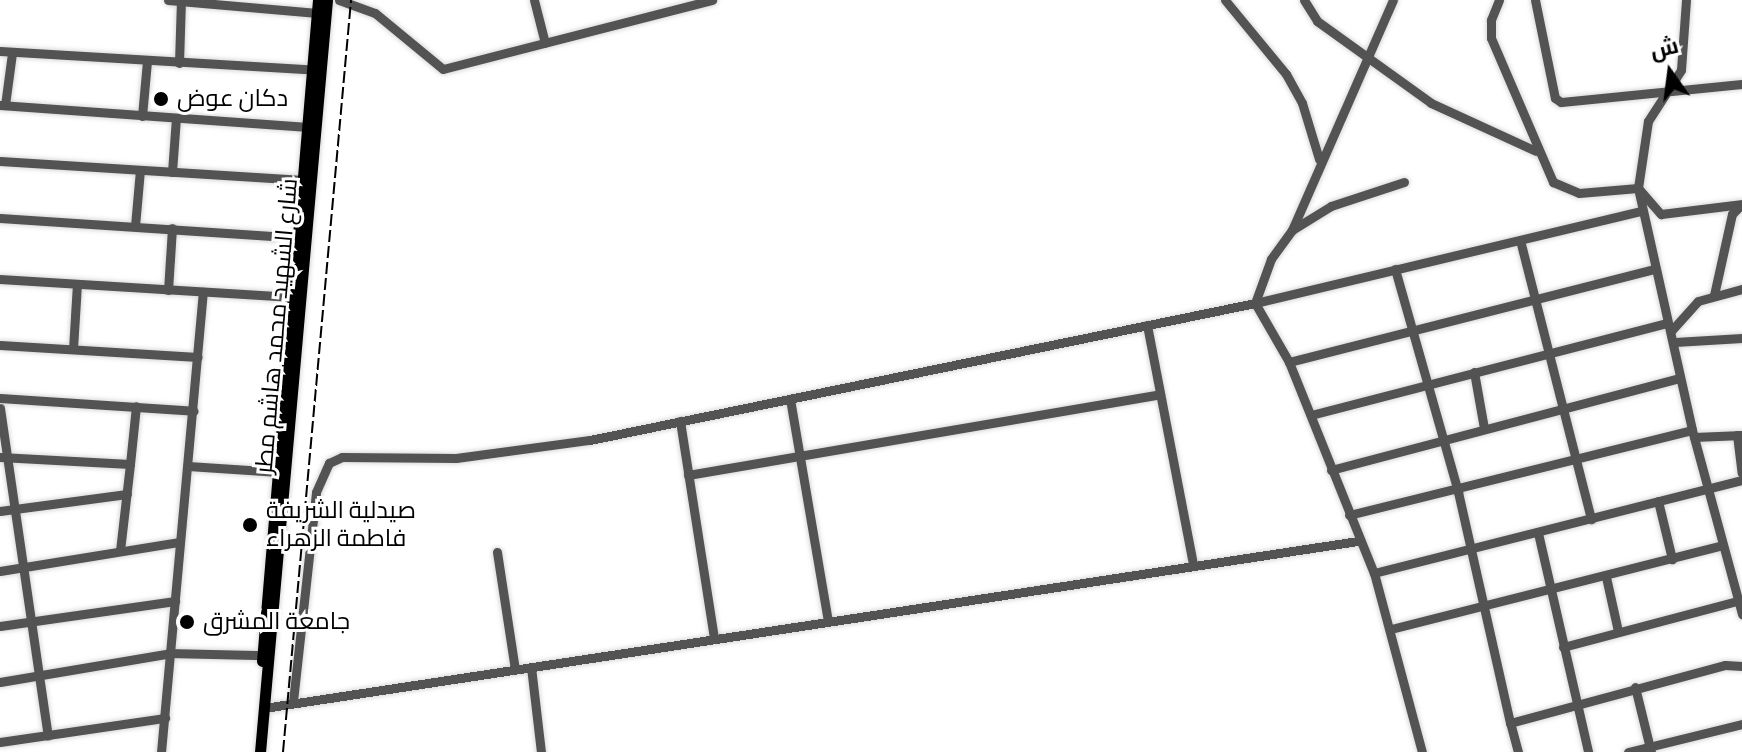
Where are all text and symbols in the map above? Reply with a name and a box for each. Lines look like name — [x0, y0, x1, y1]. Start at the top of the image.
text: ش — [1647, 30, 1682, 68]
north arrow — [1630, 32, 1710, 112]
place label: دكان عوض — [177, 85, 288, 113]
marker: دكان عوض — [152, 90, 170, 108]
street label: شارع الشهيد محمد هاشم مطر — [250, 177, 304, 475]
place label: صيدلية الشريفة فاطمة الزهراء — [266, 497, 416, 553]
marker: صيدلية الشريفة فاطمة الزهراء — [241, 516, 259, 534]
place label: جامعة المشرق — [203, 608, 350, 636]
marker: جامعة المشرق — [178, 613, 196, 631]

